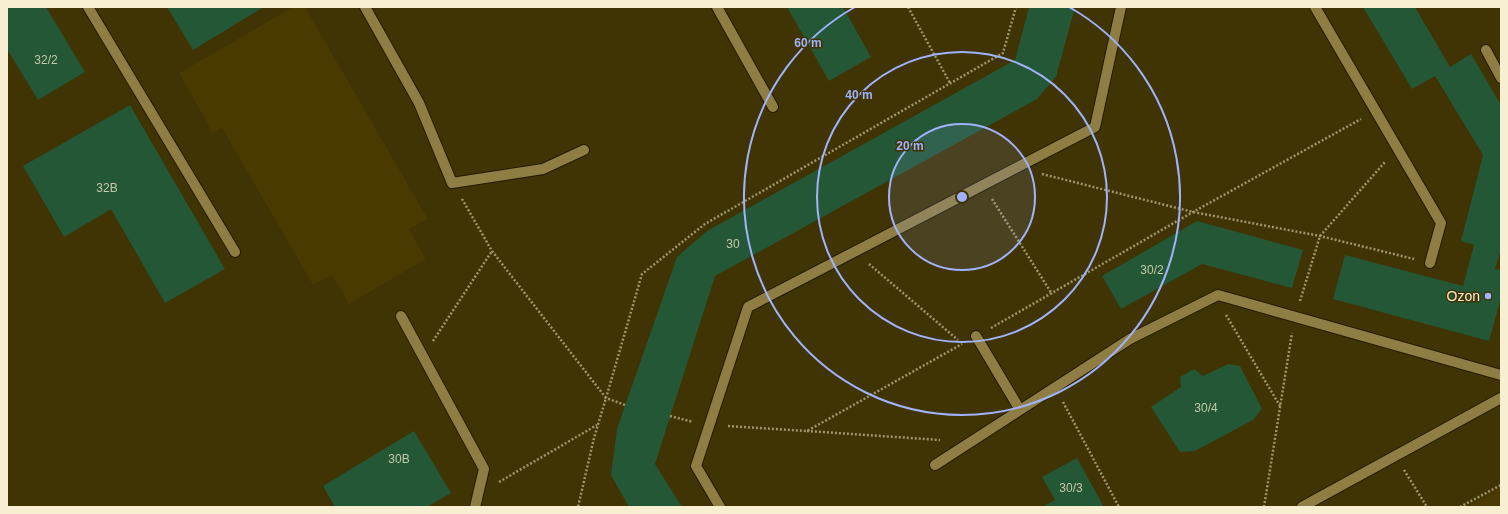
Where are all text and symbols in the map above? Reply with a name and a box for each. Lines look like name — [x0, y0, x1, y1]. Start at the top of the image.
text: 60 m — [794, 36, 822, 50]
house number: 32/2 — [34, 53, 58, 67]
text: 40 m — [845, 88, 873, 102]
text: 20 m — [896, 139, 924, 153]
house number: 32В — [96, 181, 118, 195]
centre of rings — [955, 190, 969, 204]
house number: 30 — [726, 237, 740, 251]
house number: 30/2 — [1140, 263, 1164, 277]
place label: Ozon — [1447, 288, 1480, 304]
marker: Ozon — [1483, 291, 1493, 301]
house number: 30/4 — [1194, 401, 1218, 415]
house number: 30В — [388, 452, 410, 466]
house number: 30/3 — [1059, 481, 1083, 495]

